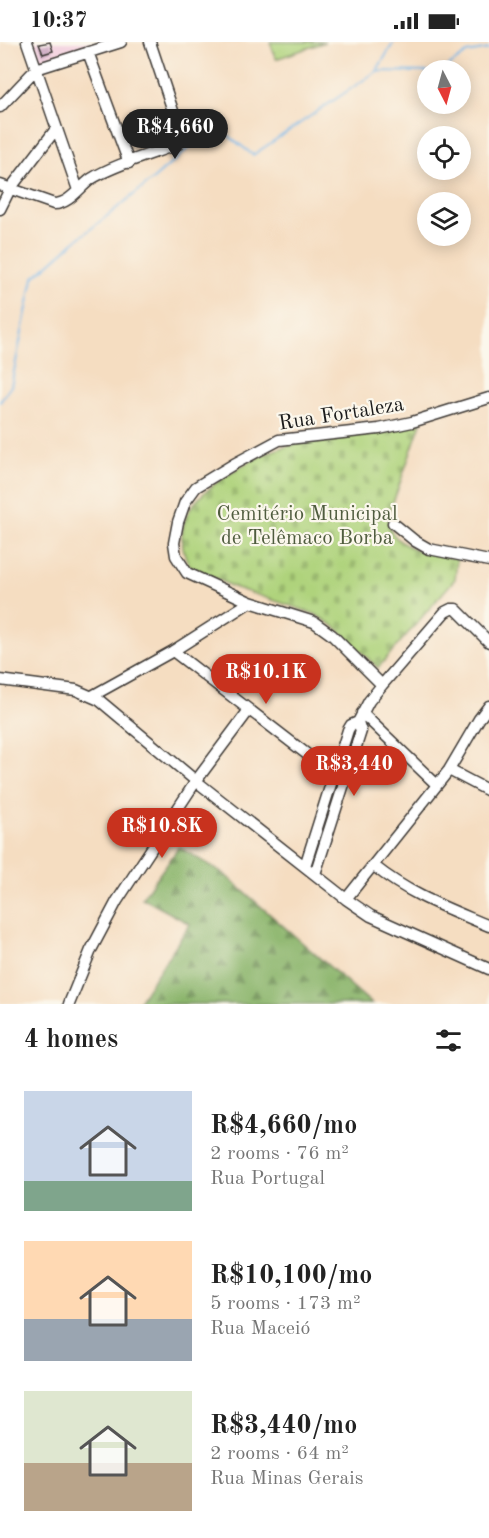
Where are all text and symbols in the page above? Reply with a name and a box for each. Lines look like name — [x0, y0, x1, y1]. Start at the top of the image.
text: 10:37 — [30, 10, 87, 32]
north arrow — [417, 60, 471, 114]
map controls — [417, 60, 471, 246]
pin: R$4,660 — [120, 109, 230, 160]
text: R$4,660 — [136, 118, 214, 138]
button: locate — [417, 126, 471, 180]
button: layers — [417, 192, 471, 246]
street label: Rua Fortaleza — [277, 394, 406, 435]
park label: Cemitério Municipal de Telêmaco Borba — [216, 504, 398, 549]
pin: R$10.1K — [211, 654, 321, 705]
text: R$10.1K — [225, 663, 307, 683]
pin: R$3,440 — [299, 746, 409, 797]
text: R$3,440 — [315, 755, 393, 775]
pin: R$10.8K — [107, 808, 217, 859]
text: R$10.8K — [121, 817, 203, 837]
icon: filters — [432, 1024, 465, 1057]
text: 4 homes — [24, 1027, 118, 1053]
text: R$4,660/mo — [210, 1113, 357, 1139]
icon: home — [72, 1115, 144, 1187]
text: 2 rooms · 76 m² — [210, 1144, 349, 1164]
text: Rua Portugal — [210, 1169, 325, 1189]
text: R$10,100/mo — [210, 1263, 372, 1289]
icon: home — [72, 1265, 144, 1337]
text: 5 rooms · 173 m² — [210, 1294, 360, 1314]
text: Rua Maceió — [210, 1319, 310, 1339]
text: R$3,440/mo — [210, 1413, 357, 1439]
icon: home — [72, 1415, 144, 1487]
text: 2 rooms · 64 m² — [210, 1444, 349, 1464]
text: Rua Minas Gerais — [210, 1469, 363, 1489]

